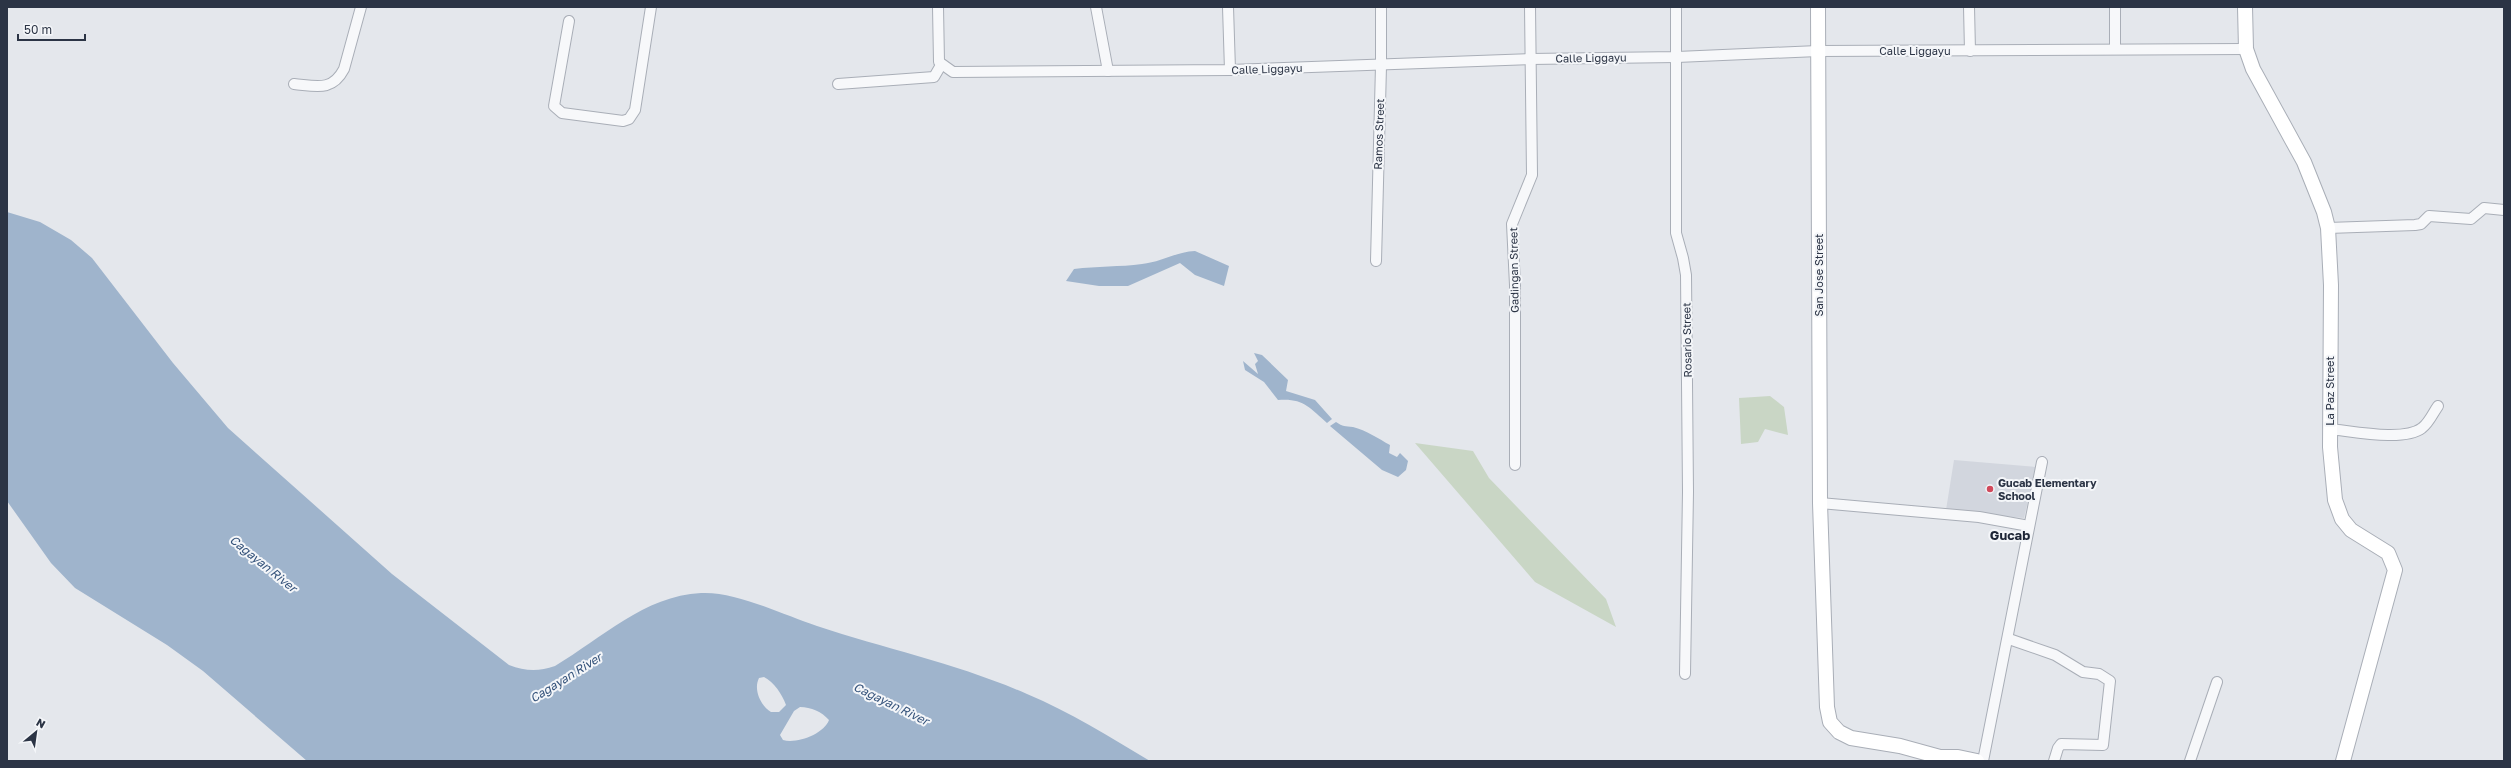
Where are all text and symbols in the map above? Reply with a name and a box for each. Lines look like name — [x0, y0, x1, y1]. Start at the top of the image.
scale bar — [18, 16, 85, 42]
text: 50 m — [24, 22, 52, 37]
street label: Calle Liggayu — [1879, 44, 1951, 57]
street label: Calle Liggayu — [1555, 50, 1627, 65]
street label: Calle Liggayu — [1231, 61, 1303, 76]
street label: Ramos Street — [1371, 98, 1386, 170]
street label: Gadingan Street — [1506, 227, 1521, 313]
street label: San Jose Street — [1812, 234, 1825, 317]
street label: Rosario Street — [1679, 302, 1694, 378]
street label: La Paz Street — [2323, 356, 2336, 426]
place label: Gucab Elementary School — [1998, 476, 2097, 502]
marker: Gucab Elementary School — [1985, 484, 1995, 494]
district label: Gucab — [1990, 527, 2030, 543]
water label: Cagayan River — [227, 532, 302, 597]
water label: Cagayan River — [527, 648, 606, 706]
water label: Cagayan River — [851, 679, 933, 729]
north arrow — [16, 712, 56, 752]
text: N — [34, 715, 48, 731]

